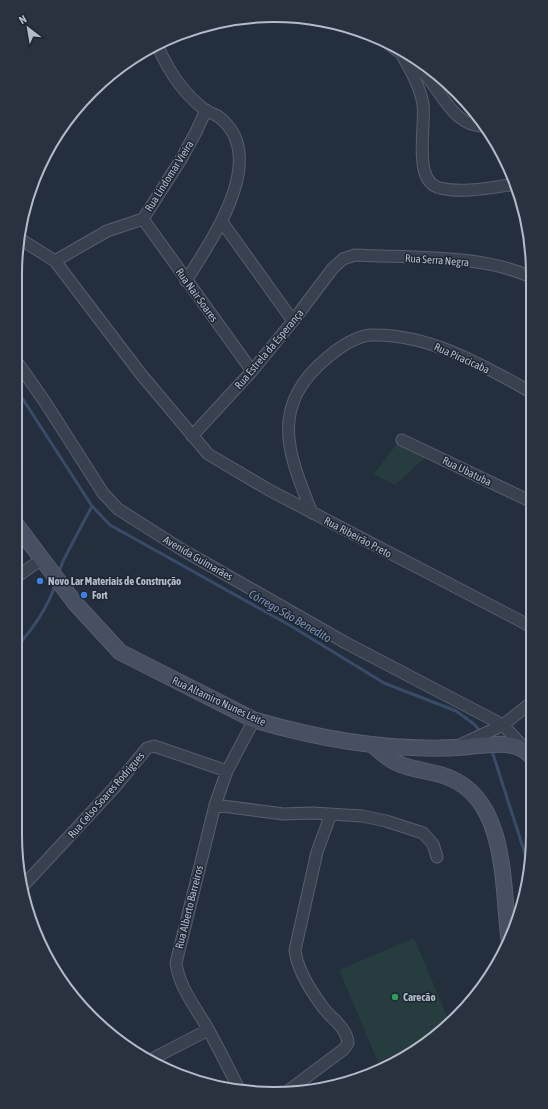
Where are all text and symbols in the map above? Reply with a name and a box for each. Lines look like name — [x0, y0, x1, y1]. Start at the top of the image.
north arrow — [8, 8, 48, 48]
text: N — [17, 13, 29, 26]
street label: Rua Lindomar Vieira — [142, 138, 196, 214]
street label: Rua Serra Negra — [405, 252, 469, 268]
street label: Rua Nair Soares — [174, 266, 221, 324]
street label: Rua Estrela da Esperança — [232, 307, 306, 391]
street label: Rua Piracicaba — [432, 340, 492, 376]
street label: Rua Ubatuba — [441, 454, 493, 488]
street label: Rua Ribeirão Preto — [322, 514, 394, 560]
street label: Avenida Guimarães — [161, 533, 235, 583]
place label: Novo Lar Materiais de Construção — [48, 575, 181, 587]
marker: Novo Lar Materiais de Construção — [35, 576, 45, 586]
water label: Córrego São Benedito — [246, 587, 334, 646]
place label: Fort — [92, 589, 109, 601]
marker: Fort — [79, 590, 89, 600]
street label: Rua Altamiro Nunes Leite — [170, 674, 268, 728]
street label: Rua Celso Soares Rodrigues — [65, 749, 147, 840]
street label: Rua Alberto Barreiros — [173, 864, 205, 950]
place label: Carecão — [403, 991, 436, 1003]
marker: Carecão — [390, 992, 400, 1002]

